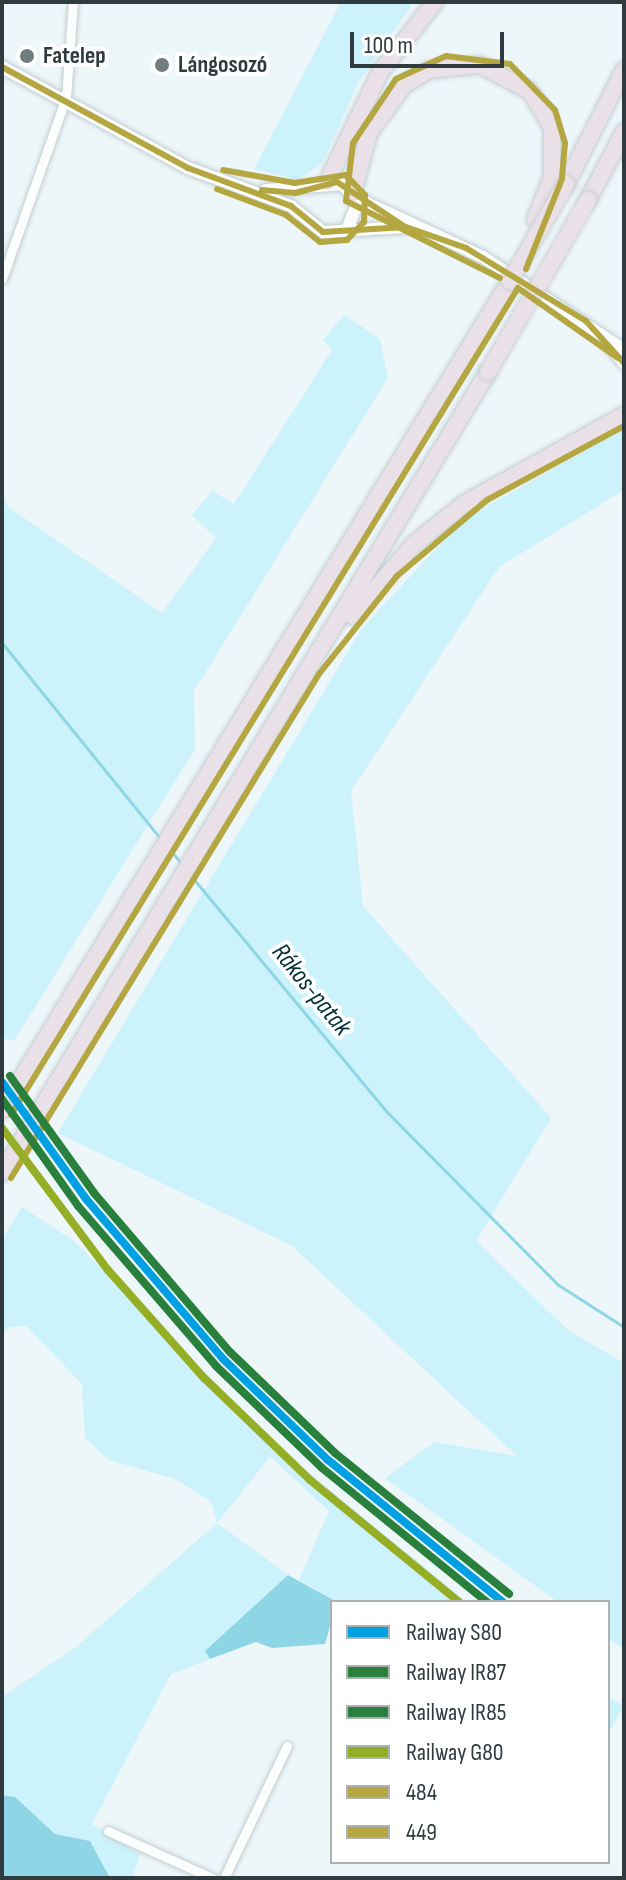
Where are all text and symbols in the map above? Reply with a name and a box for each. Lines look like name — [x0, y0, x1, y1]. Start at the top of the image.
scale bar — [354, 16, 508, 66]
text: 100 m — [364, 31, 413, 60]
place label: Fatelep — [43, 42, 106, 70]
marker: Fatelep — [18, 47, 36, 65]
place label: Lángosozó — [178, 51, 267, 79]
marker: Lángosozó — [153, 56, 171, 74]
water label: Rákos-patak — [265, 938, 357, 1042]
legend — [330, 1600, 610, 1864]
text: Railway S80 — [406, 1618, 502, 1647]
text: Railway IR87 — [406, 1658, 506, 1687]
text: Railway IR85 — [406, 1698, 506, 1727]
text: Railway G80 — [406, 1738, 504, 1767]
text: 484 — [406, 1778, 437, 1807]
text: 449 — [406, 1818, 437, 1847]

